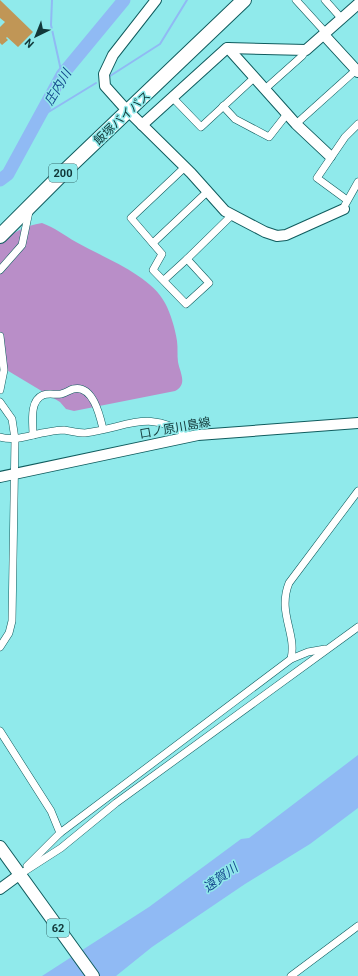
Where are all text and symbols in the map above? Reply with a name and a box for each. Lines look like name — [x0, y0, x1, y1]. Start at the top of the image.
north arrow — [16, 16, 56, 56]
text: N — [22, 35, 37, 50]
water label: 庄内川 — [41, 65, 75, 108]
street label: 飯塚バイパス — [91, 88, 153, 148]
road number: 200 — [49, 164, 77, 182]
street label: 口ノ原川島線 — [138, 415, 212, 441]
water label: 遠賀川 — [200, 859, 242, 895]
road number: 62 — [47, 919, 69, 937]

